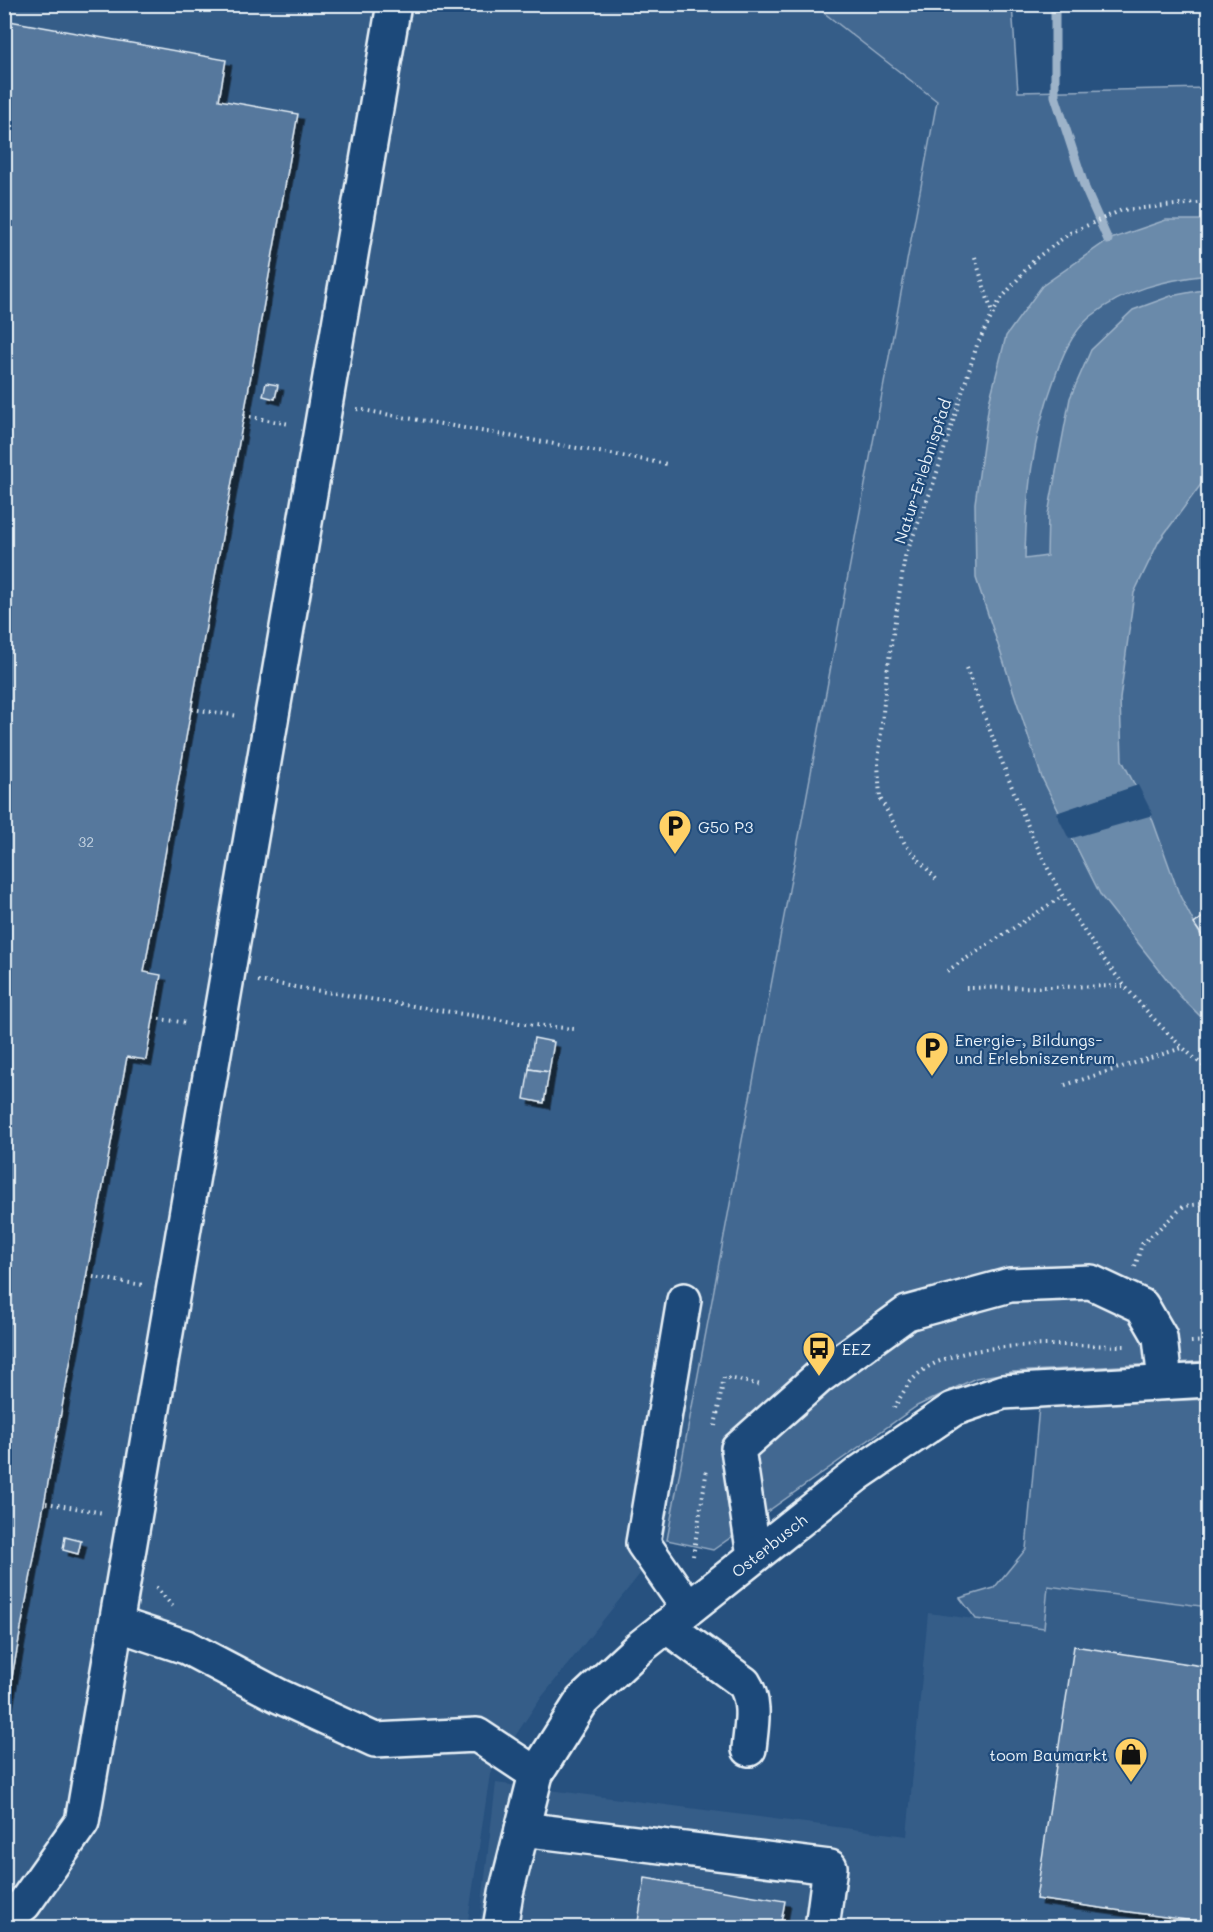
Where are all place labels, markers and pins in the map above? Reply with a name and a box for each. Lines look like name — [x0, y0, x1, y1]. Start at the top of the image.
parking icon: G50 P3 — [657, 808, 693, 855]
place label: G50 P3 — [698, 816, 753, 837]
place label: Energie-, Bildungs- und Erlebniszentrum — [955, 1029, 1115, 1068]
parking icon: Energie-, Bildungs- und Erlebniszentrum — [914, 1030, 950, 1077]
bus stop icon: EEZ — [801, 1330, 837, 1377]
place label: EEZ — [842, 1338, 871, 1359]
shop icon: toom Baumarkt — [1113, 1736, 1149, 1783]
place label: toom Baumarkt — [989, 1744, 1108, 1765]

